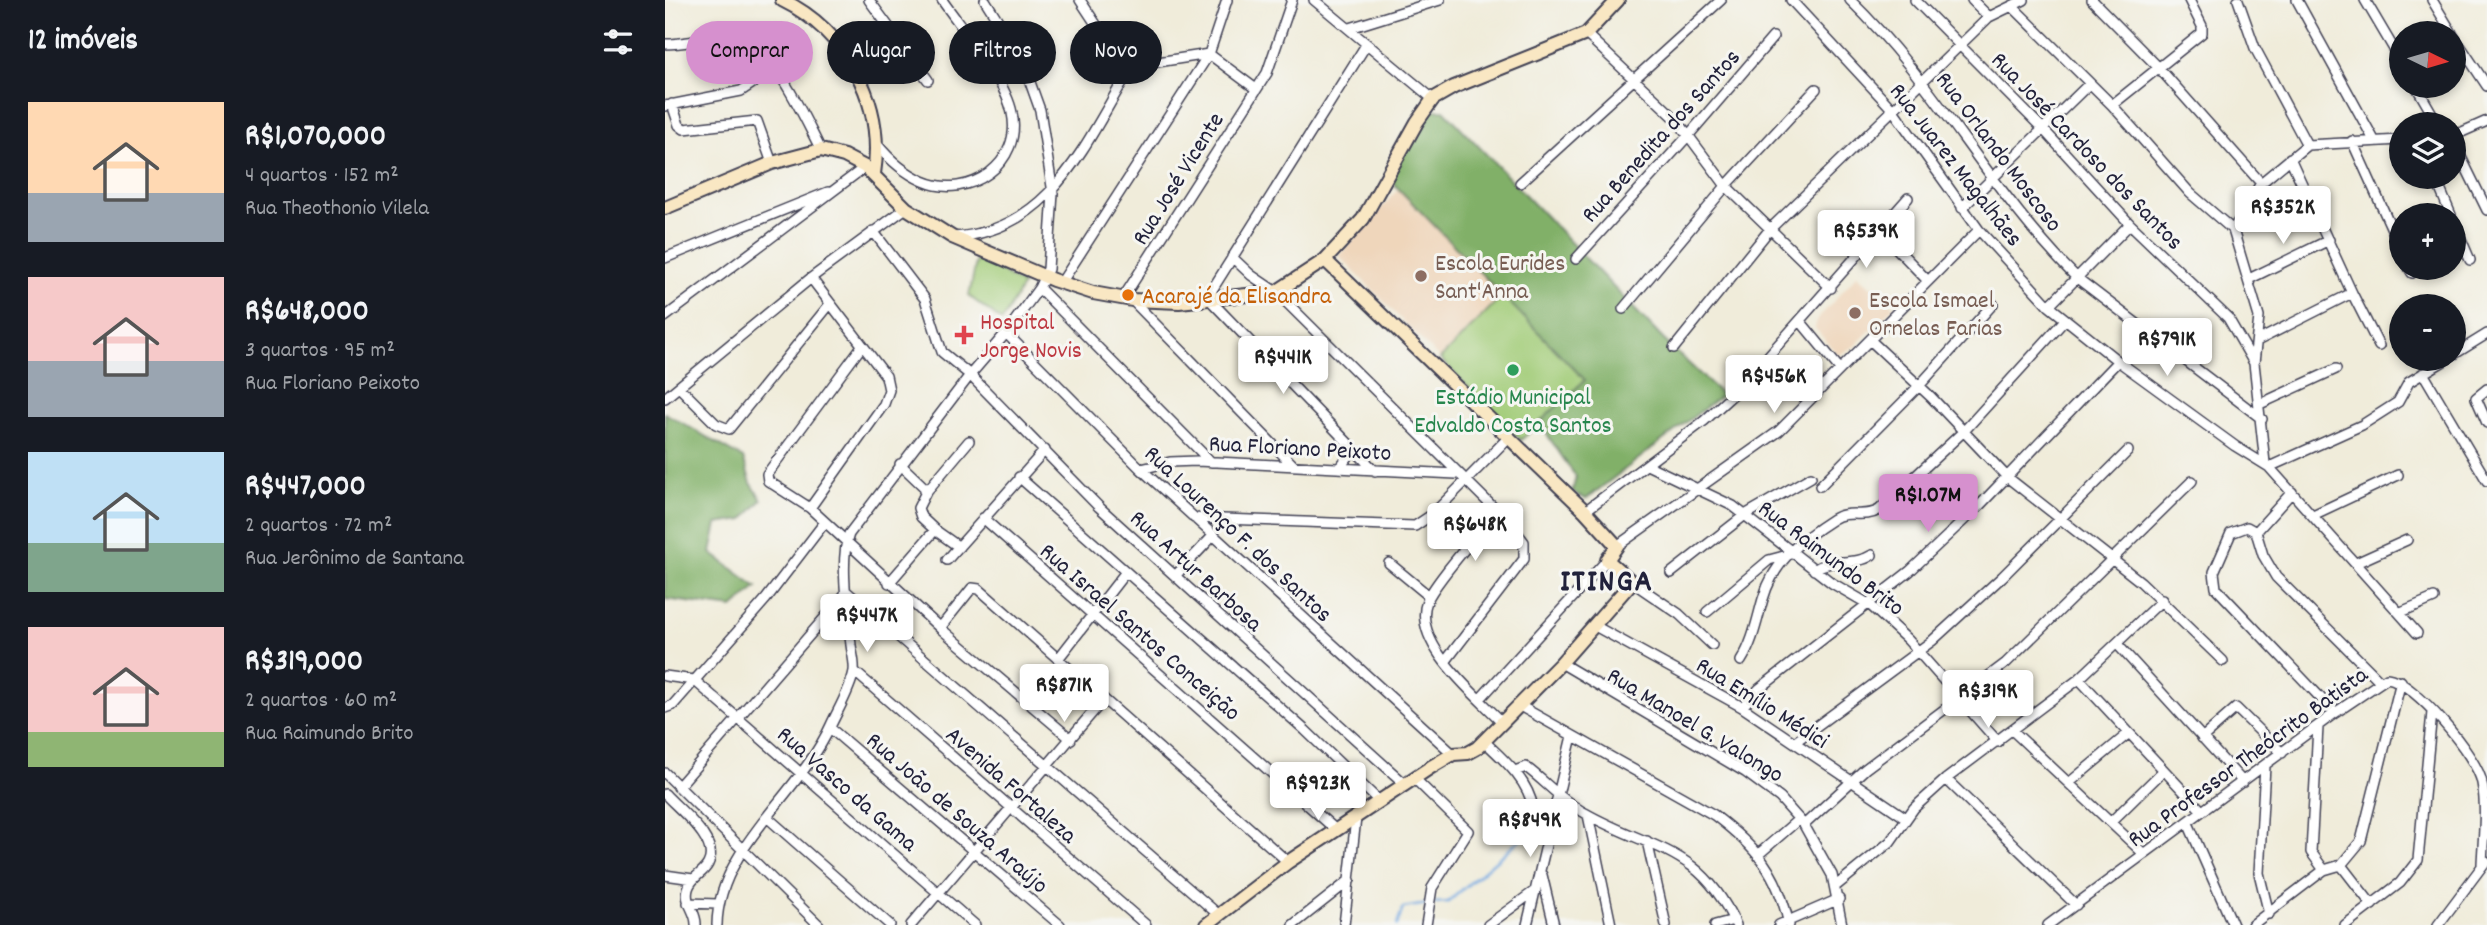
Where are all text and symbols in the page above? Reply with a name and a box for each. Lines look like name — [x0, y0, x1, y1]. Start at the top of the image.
text: 12 imóveis — [28, 21, 138, 64]
chip: Comprar — [686, 21, 813, 84]
chip: Alugar — [827, 21, 935, 84]
chip: Filtros — [949, 21, 1056, 84]
chip: Novo — [1070, 21, 1162, 84]
north arrow — [2389, 21, 2466, 98]
map controls — [2389, 21, 2466, 371]
icon: filters — [599, 23, 637, 61]
street label: Rua Benedita dos Santos — [1575, 42, 1750, 232]
street label: Rua José Cardoso dos Santos — [1982, 45, 2190, 259]
street label: Rua Orlando Moscoso — [1926, 66, 2069, 240]
street label: Rua Juarez Magalhães — [1880, 77, 2029, 255]
street label: Rua José Vicente — [1125, 107, 1234, 253]
button: layers — [2389, 112, 2466, 189]
text: R$1,070,000 — [245, 117, 386, 160]
icon: home — [84, 130, 168, 214]
text: 4 quartos · 152 m² — [245, 160, 399, 193]
pin: R$352K — [2226, 187, 2340, 246]
text: R$352K — [2251, 192, 2315, 225]
text: Rua Theothonio Vilela — [245, 193, 429, 226]
button: + — [2389, 203, 2466, 280]
pin: R$539K — [1809, 210, 1923, 270]
text: R$539K — [1834, 216, 1898, 249]
place label: Escola Eurides Sant'Anna — [1435, 248, 1565, 310]
marker: Escola Eurides Sant'Anna — [1413, 268, 1429, 284]
place label: Acarajé da Elisandra — [1142, 281, 1332, 315]
place label: Escola Ismael Ornelas Farias — [1869, 285, 2003, 347]
marker: Acarajé da Elisandra — [1120, 287, 1136, 303]
text: R$648,000 — [245, 292, 369, 335]
button: − — [2389, 294, 2466, 371]
icon: home — [84, 305, 168, 389]
marker: Escola Ismael Ornelas Farias — [1847, 305, 1863, 321]
place label: Hospital Jorge Novis — [980, 307, 1082, 369]
pin: R$791K — [2110, 318, 2224, 378]
text: R$791K — [2138, 324, 2196, 357]
marker: Hospital Jorge Novis — [954, 325, 974, 345]
text: 3 quartos · 95 m² — [245, 335, 395, 368]
pin: R$441K — [1226, 336, 1340, 396]
text: R$441K — [1254, 342, 1312, 375]
pin: R$456K — [1717, 356, 1831, 415]
text: R$456K — [1742, 361, 1806, 394]
marker: Estádio Municipal Edvaldo Costa Santos — [1505, 362, 1521, 378]
text: Rua Floriano Peixoto — [245, 368, 420, 401]
place label: Estádio Municipal Edvaldo Costa Santos — [1414, 382, 1612, 444]
street label: Rua Floriano Peixoto — [1208, 428, 1392, 472]
street label: Rua Lourenço F. dos Santos — [1135, 439, 1339, 632]
text: R$447,000 — [245, 467, 366, 510]
pin: R$1.07M — [1863, 475, 1993, 534]
icon: home — [84, 480, 168, 564]
text: R$1.07M — [1895, 480, 1961, 513]
street label: Rua Raimundo Brito — [1750, 493, 1911, 626]
street label: Rua Artur Barbosa — [1121, 503, 1269, 642]
pin: R$648K — [1418, 504, 1532, 563]
text: R$648K — [1443, 509, 1507, 542]
text: 2 quartos · 72 m² — [245, 510, 392, 543]
street label: Rua Israel Santos Conceição — [1031, 536, 1247, 730]
text: Rua Jerônimo de Santana — [245, 543, 464, 576]
district label: ITINGA — [1560, 561, 1654, 607]
pin: R$447K — [810, 594, 924, 654]
text: R$447K — [836, 600, 898, 633]
text: R$319,000 — [245, 642, 363, 685]
street label: Rua Emílio Médici — [1688, 650, 1834, 759]
icon: home — [84, 655, 168, 739]
street label: Rua Professor Theócrito Batista — [2122, 659, 2376, 857]
street label: Rua Manoel G. Valongo — [1600, 660, 1789, 793]
pin: R$871K — [1007, 664, 1121, 724]
text: R$871K — [1036, 670, 1092, 703]
pin: R$319K — [1931, 670, 2045, 730]
text: R$319K — [1958, 676, 2018, 709]
text: 2 quartos · 60 m² — [245, 685, 397, 718]
text: Rua Raimundo Brito — [245, 718, 413, 751]
street label: Rua Vasco da Gama — [768, 719, 924, 862]
street label: Avenida Fortaleza — [937, 720, 1084, 853]
street label: Rua João de Souza Araújo — [857, 725, 1055, 903]
pin: R$923K — [1261, 762, 1375, 822]
text: R$923K — [1286, 768, 1350, 801]
pin: R$849K — [1473, 800, 1587, 859]
text: R$849K — [1499, 805, 1561, 838]

